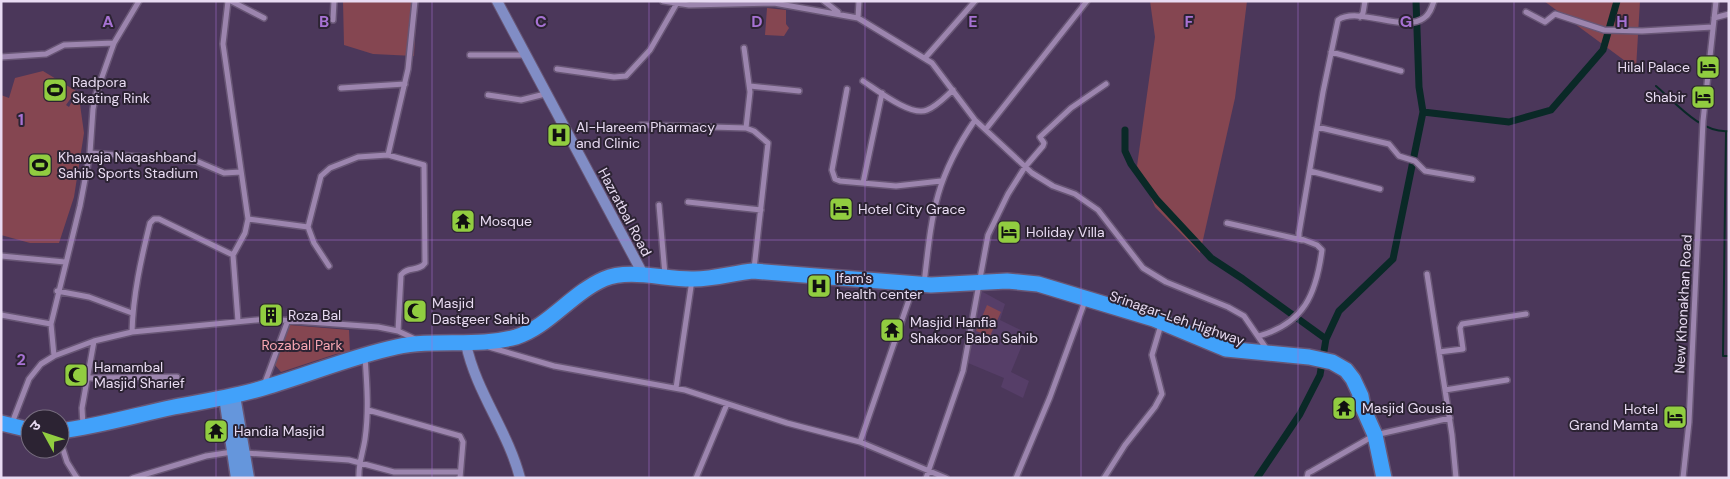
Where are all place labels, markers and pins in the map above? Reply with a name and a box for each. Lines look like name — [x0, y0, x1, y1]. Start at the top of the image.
hotel icon: Hilal Palace — [1695, 54, 1721, 80]
place label: Hilal Palace — [1617, 58, 1690, 76]
place label: Radpora Skating Rink — [72, 73, 150, 107]
sports icon: Radpora Skating Rink — [42, 77, 68, 103]
hotel icon: Shabir — [1690, 84, 1716, 110]
place label: Shabir — [1645, 88, 1686, 106]
place label: Al-Hareem Pharmacy and Clinic — [576, 118, 715, 152]
hospital icon: Al-Hareem Pharmacy and Clinic — [546, 122, 572, 148]
place label: Khawaja Naqashband Sahib Sports Stadium — [58, 148, 198, 182]
sports icon: Khawaja Naqashband Sahib Sports Stadium — [27, 152, 53, 178]
hotel icon: Hotel City Grace — [828, 196, 854, 222]
place label: Hotel City Grace — [858, 200, 965, 218]
temple icon: Mosque — [450, 208, 476, 234]
place label: Mosque — [480, 212, 532, 230]
hotel icon: Holiday Villa — [996, 219, 1022, 245]
place label: Holiday Villa — [1026, 223, 1105, 241]
place label: Ifam's health center — [836, 269, 922, 303]
hospital icon: Ifam's health center — [806, 273, 832, 299]
place label: Masjid Dastgeer Sahib — [432, 294, 530, 328]
mosque icon: Masjid Dastgeer Sahib — [402, 298, 428, 324]
building icon: Roza Bal — [258, 302, 284, 328]
place label: Roza Bal — [288, 306, 341, 324]
place label: Masjid Hanfia Shakoor Baba Sahib — [910, 313, 1038, 347]
temple icon: Masjid Hanfia Shakoor Baba Sahib — [879, 317, 905, 343]
place label: Hamambal Masjid Sharief — [94, 358, 185, 392]
mosque icon: Hamambal Masjid Sharief — [63, 362, 89, 388]
temple icon: Masjid Gousia — [1331, 395, 1357, 421]
place label: Masjid Gousia — [1362, 399, 1453, 417]
place label: Hotel Grand Mamta — [1569, 400, 1658, 434]
hotel icon: Hotel Grand Mamta — [1662, 404, 1688, 430]
temple icon: Handia Masjid — [203, 418, 229, 444]
place label: Handia Masjid — [234, 422, 325, 440]

